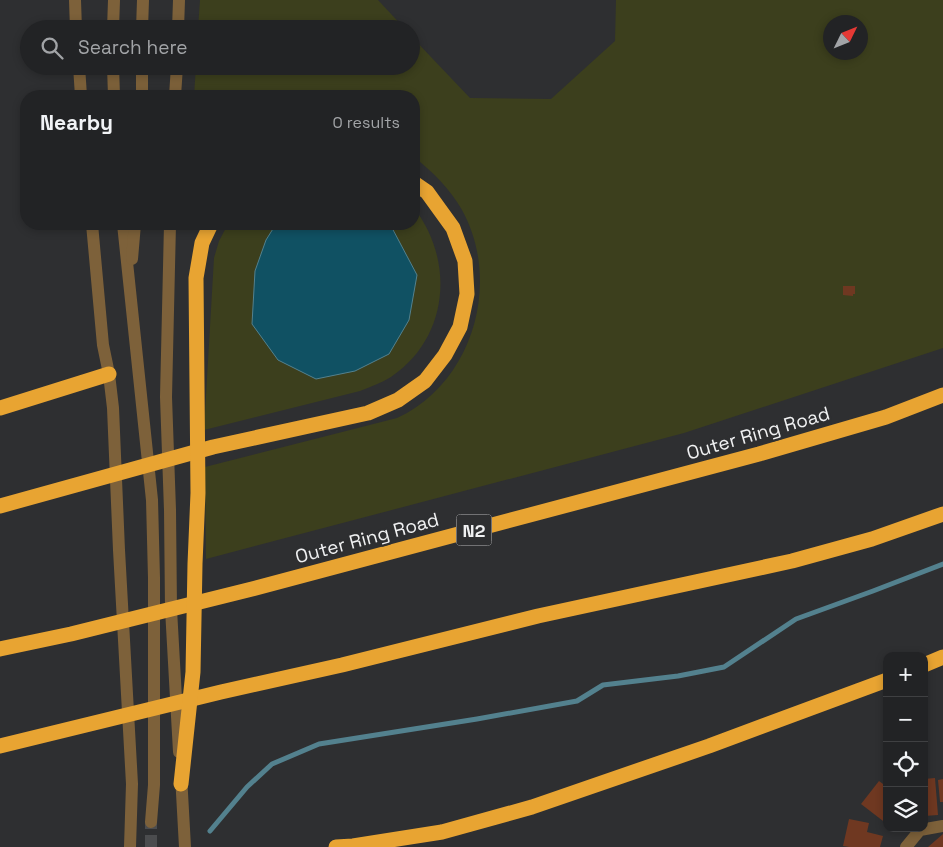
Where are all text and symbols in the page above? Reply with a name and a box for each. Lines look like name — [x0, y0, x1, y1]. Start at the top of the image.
north arrow — [823, 15, 868, 60]
search box — [20, 20, 420, 75]
icon: search — [38, 34, 66, 62]
text: Search here — [78, 35, 188, 60]
text: Nearby — [40, 109, 113, 136]
text: 0 results — [332, 112, 400, 133]
street label: Outer Ring Road — [683, 401, 833, 465]
street label: Outer Ring Road — [292, 507, 442, 569]
road number: N2 — [456, 514, 492, 546]
map controls — [883, 652, 928, 832]
button: + — [883, 652, 928, 697]
button: − — [883, 697, 928, 742]
button: locate — [883, 742, 928, 787]
button: layers — [883, 787, 928, 832]

